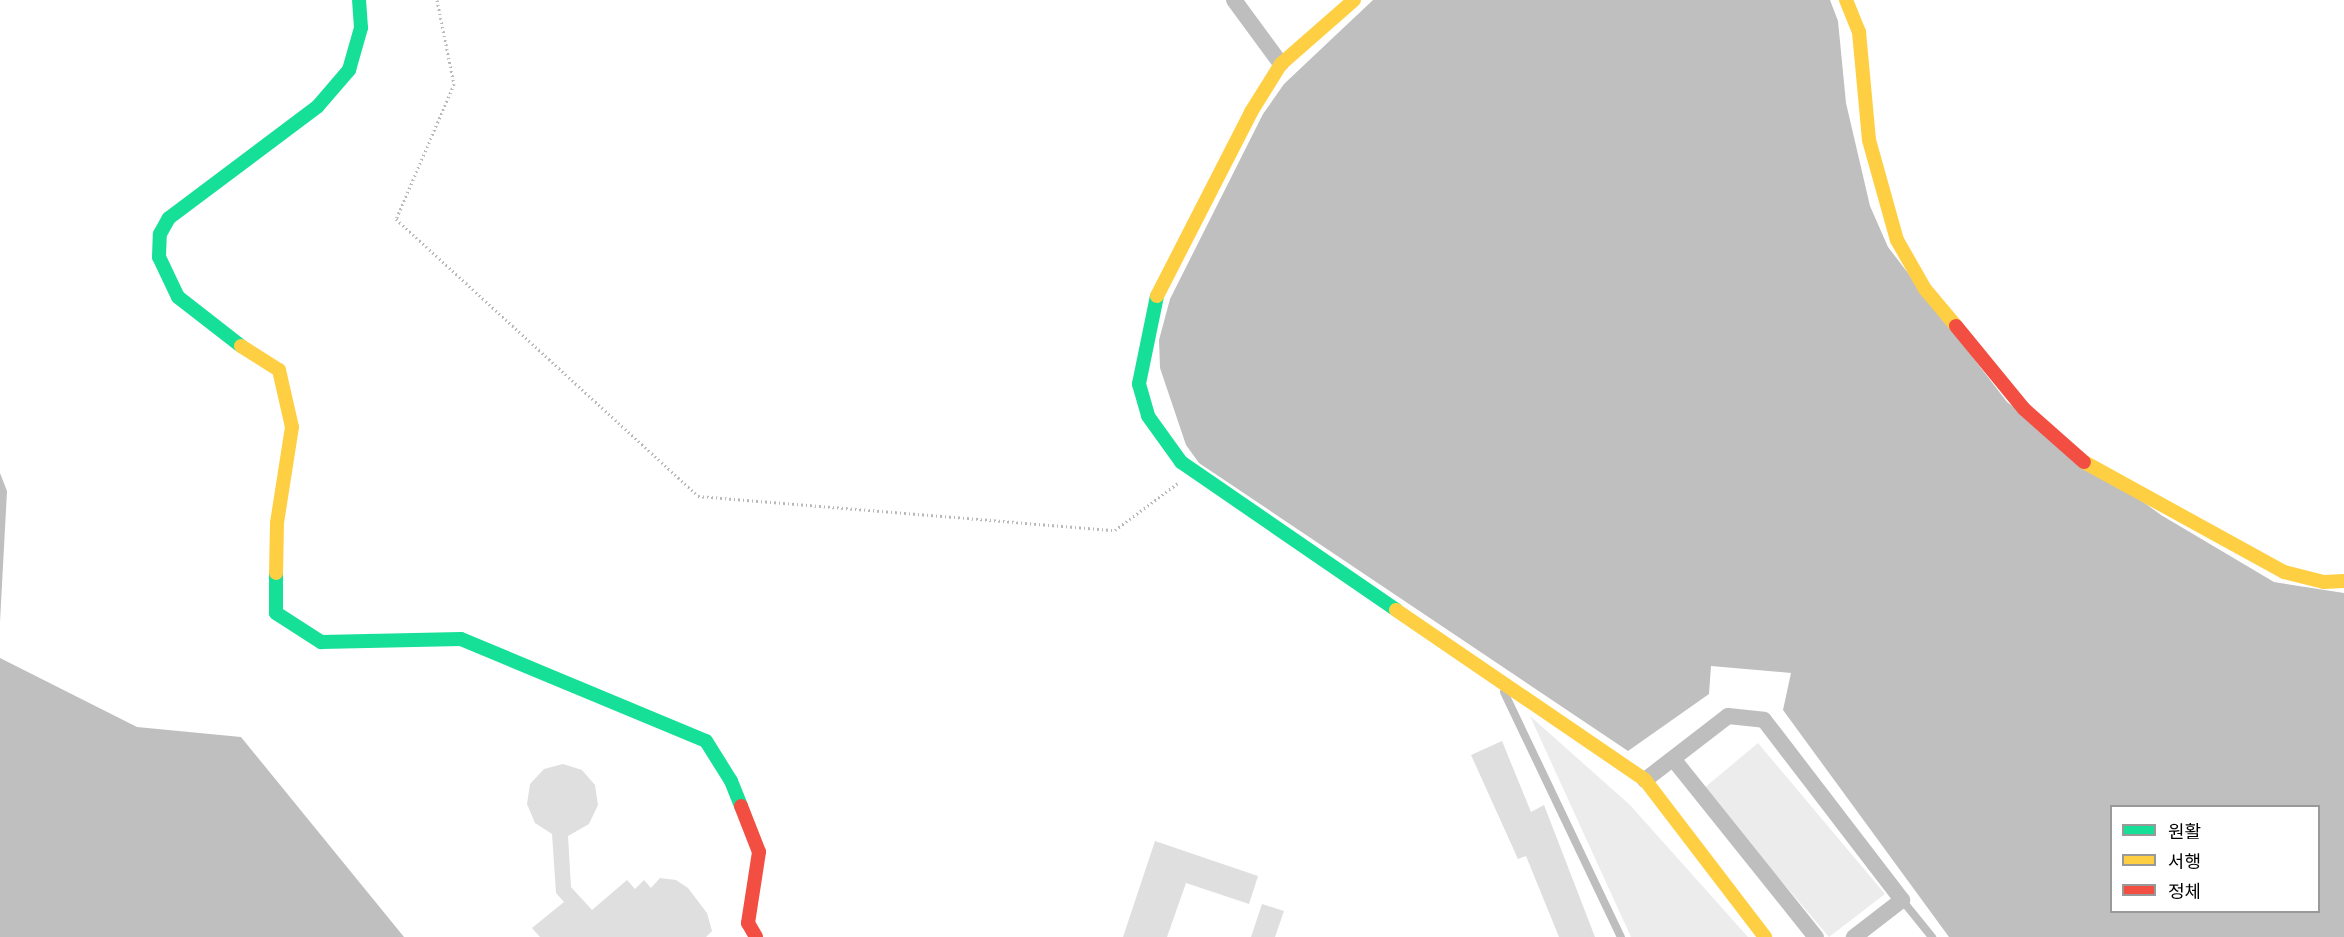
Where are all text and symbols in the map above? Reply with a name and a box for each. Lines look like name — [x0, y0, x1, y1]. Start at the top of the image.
legend — [2110, 805, 2320, 913]
text: 원활 — [2168, 820, 2201, 842]
text: 서행 — [2168, 850, 2201, 872]
text: 정체 — [2168, 880, 2201, 902]

